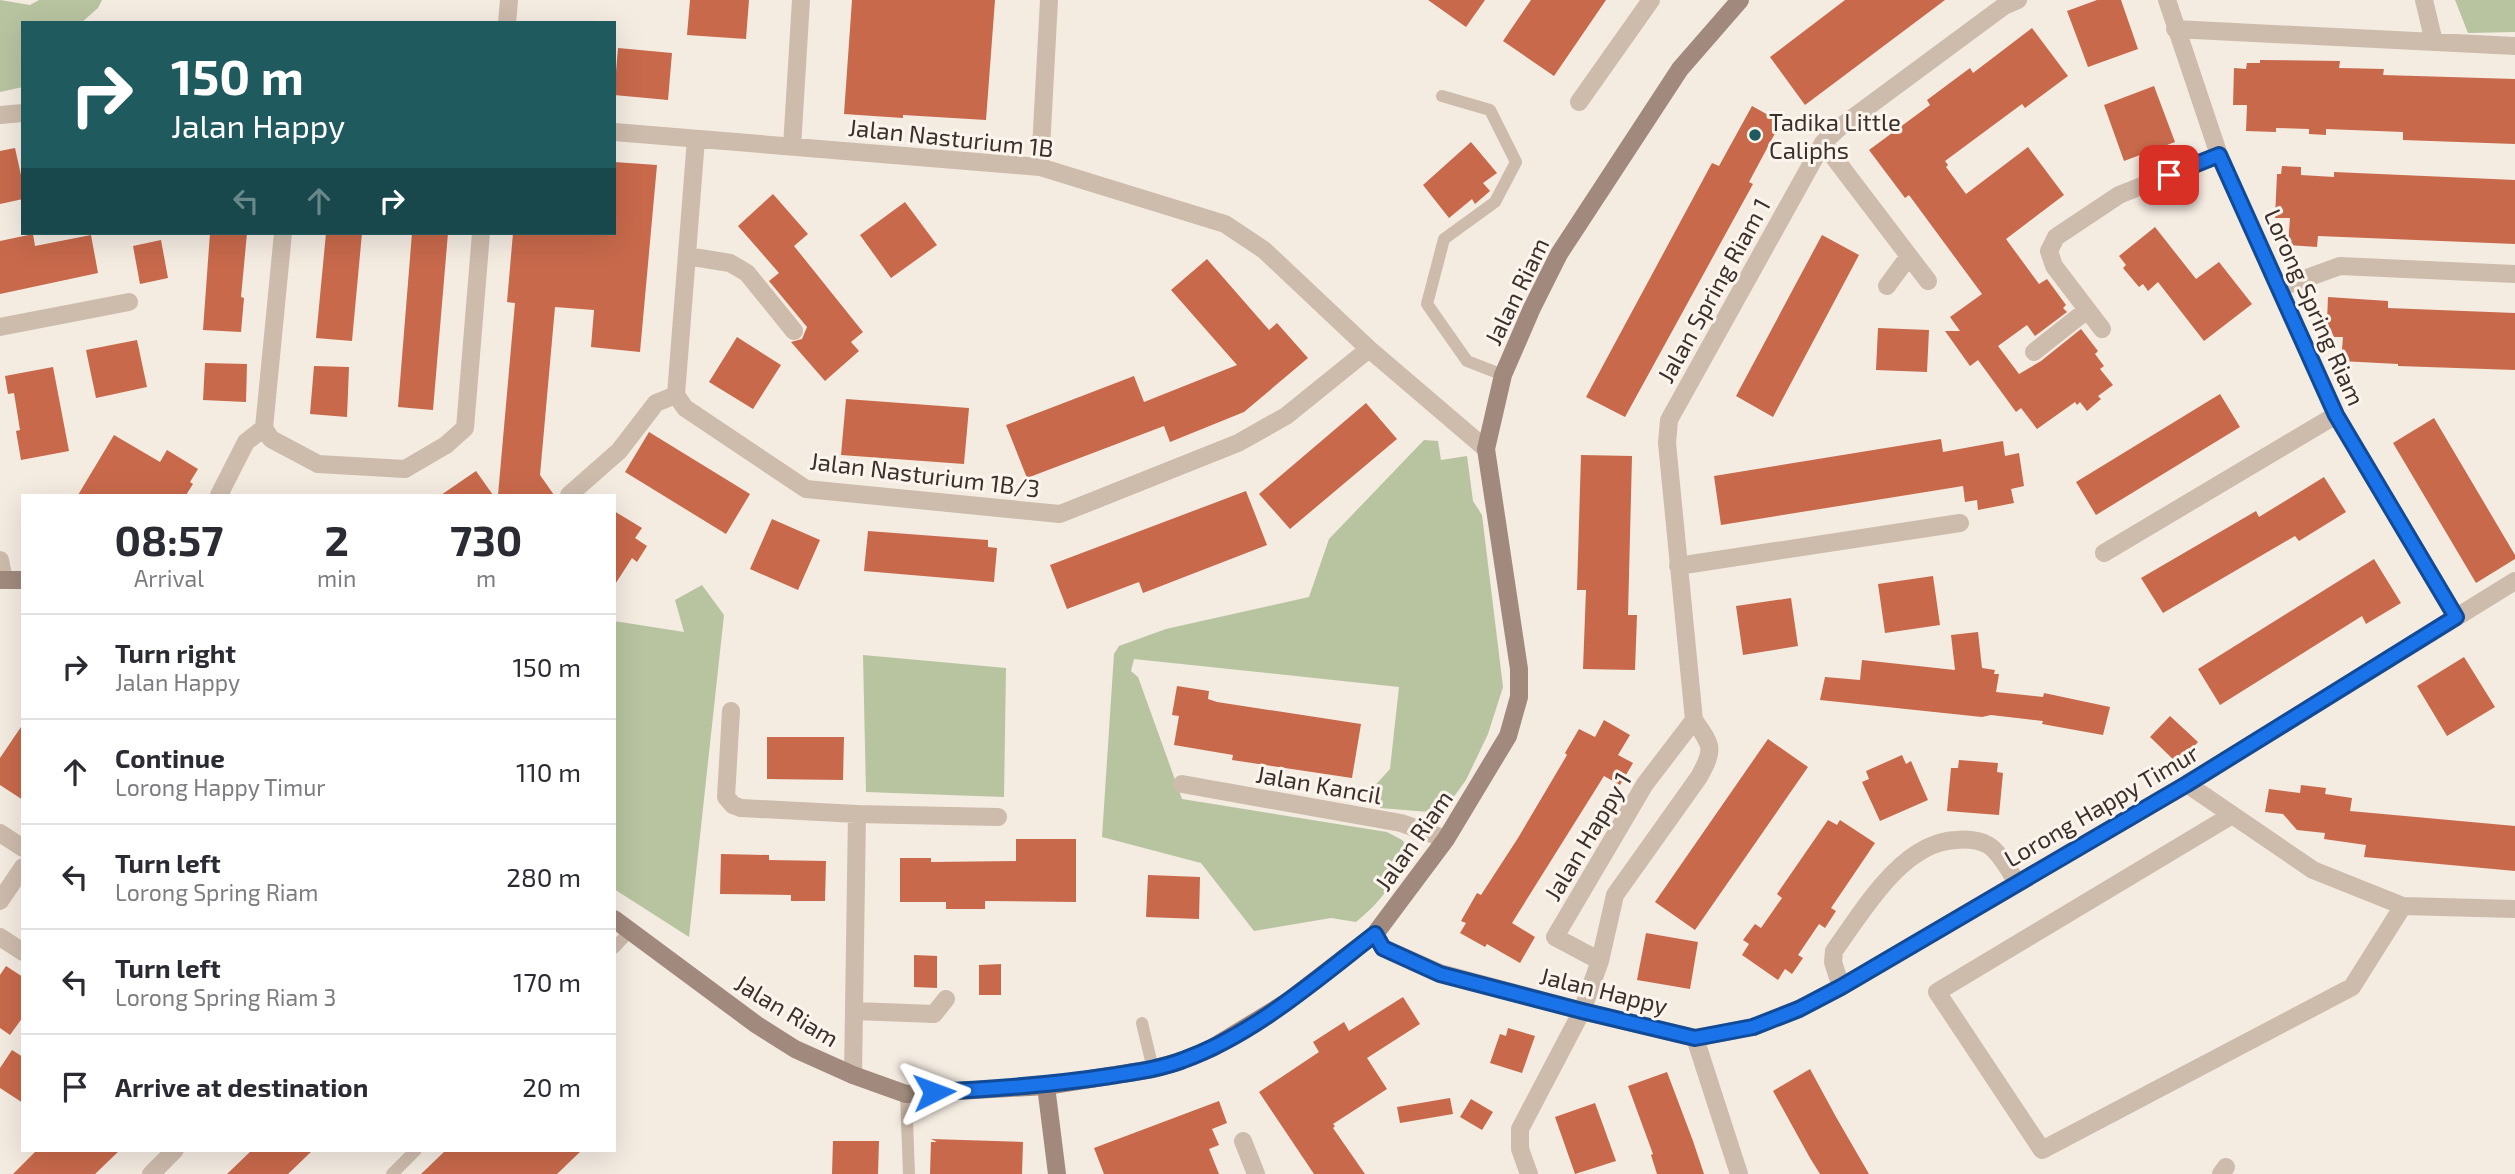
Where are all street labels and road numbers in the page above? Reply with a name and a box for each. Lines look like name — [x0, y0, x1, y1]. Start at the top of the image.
street label: Jalan Nasturium 1B — [847, 112, 1055, 162]
street label: Jalan Spring Riam 1 — [1650, 193, 1776, 387]
street label: Lorong Spring Riam — [2259, 204, 2371, 410]
street label: Jalan Riam — [1478, 233, 1554, 349]
street label: Jalan Nasturium 1B/3 — [808, 445, 1042, 503]
street label: Lorong Happy Timur — [1999, 737, 2204, 872]
street label: Jalan Kancil — [1254, 759, 1384, 809]
street label: Jalan Happy 1 — [1537, 766, 1637, 906]
street label: Jalan Riam — [1368, 784, 1458, 896]
street label: Jalan Happy — [1537, 960, 1671, 1020]
street label: Jalan Riam — [730, 968, 844, 1052]

